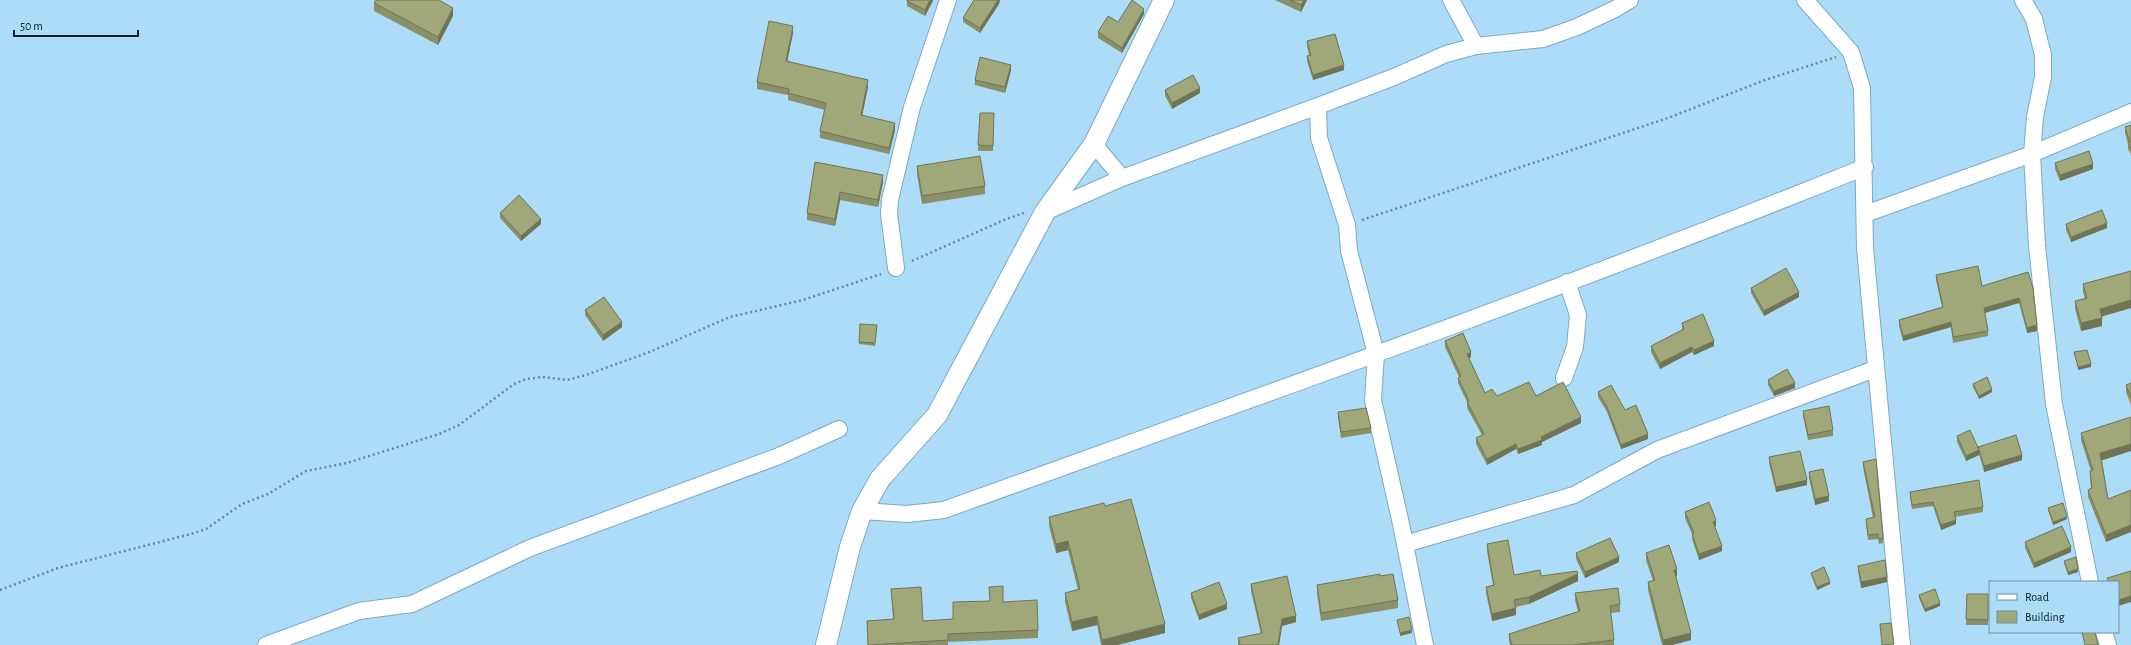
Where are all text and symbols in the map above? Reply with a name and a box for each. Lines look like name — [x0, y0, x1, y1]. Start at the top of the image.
scale bar — [14, 12, 138, 38]
text: 50 m — [20, 20, 43, 32]
legend — [1989, 581, 2119, 633]
text: Road — [2025, 591, 2049, 603]
text: Building — [2025, 611, 2065, 623]

